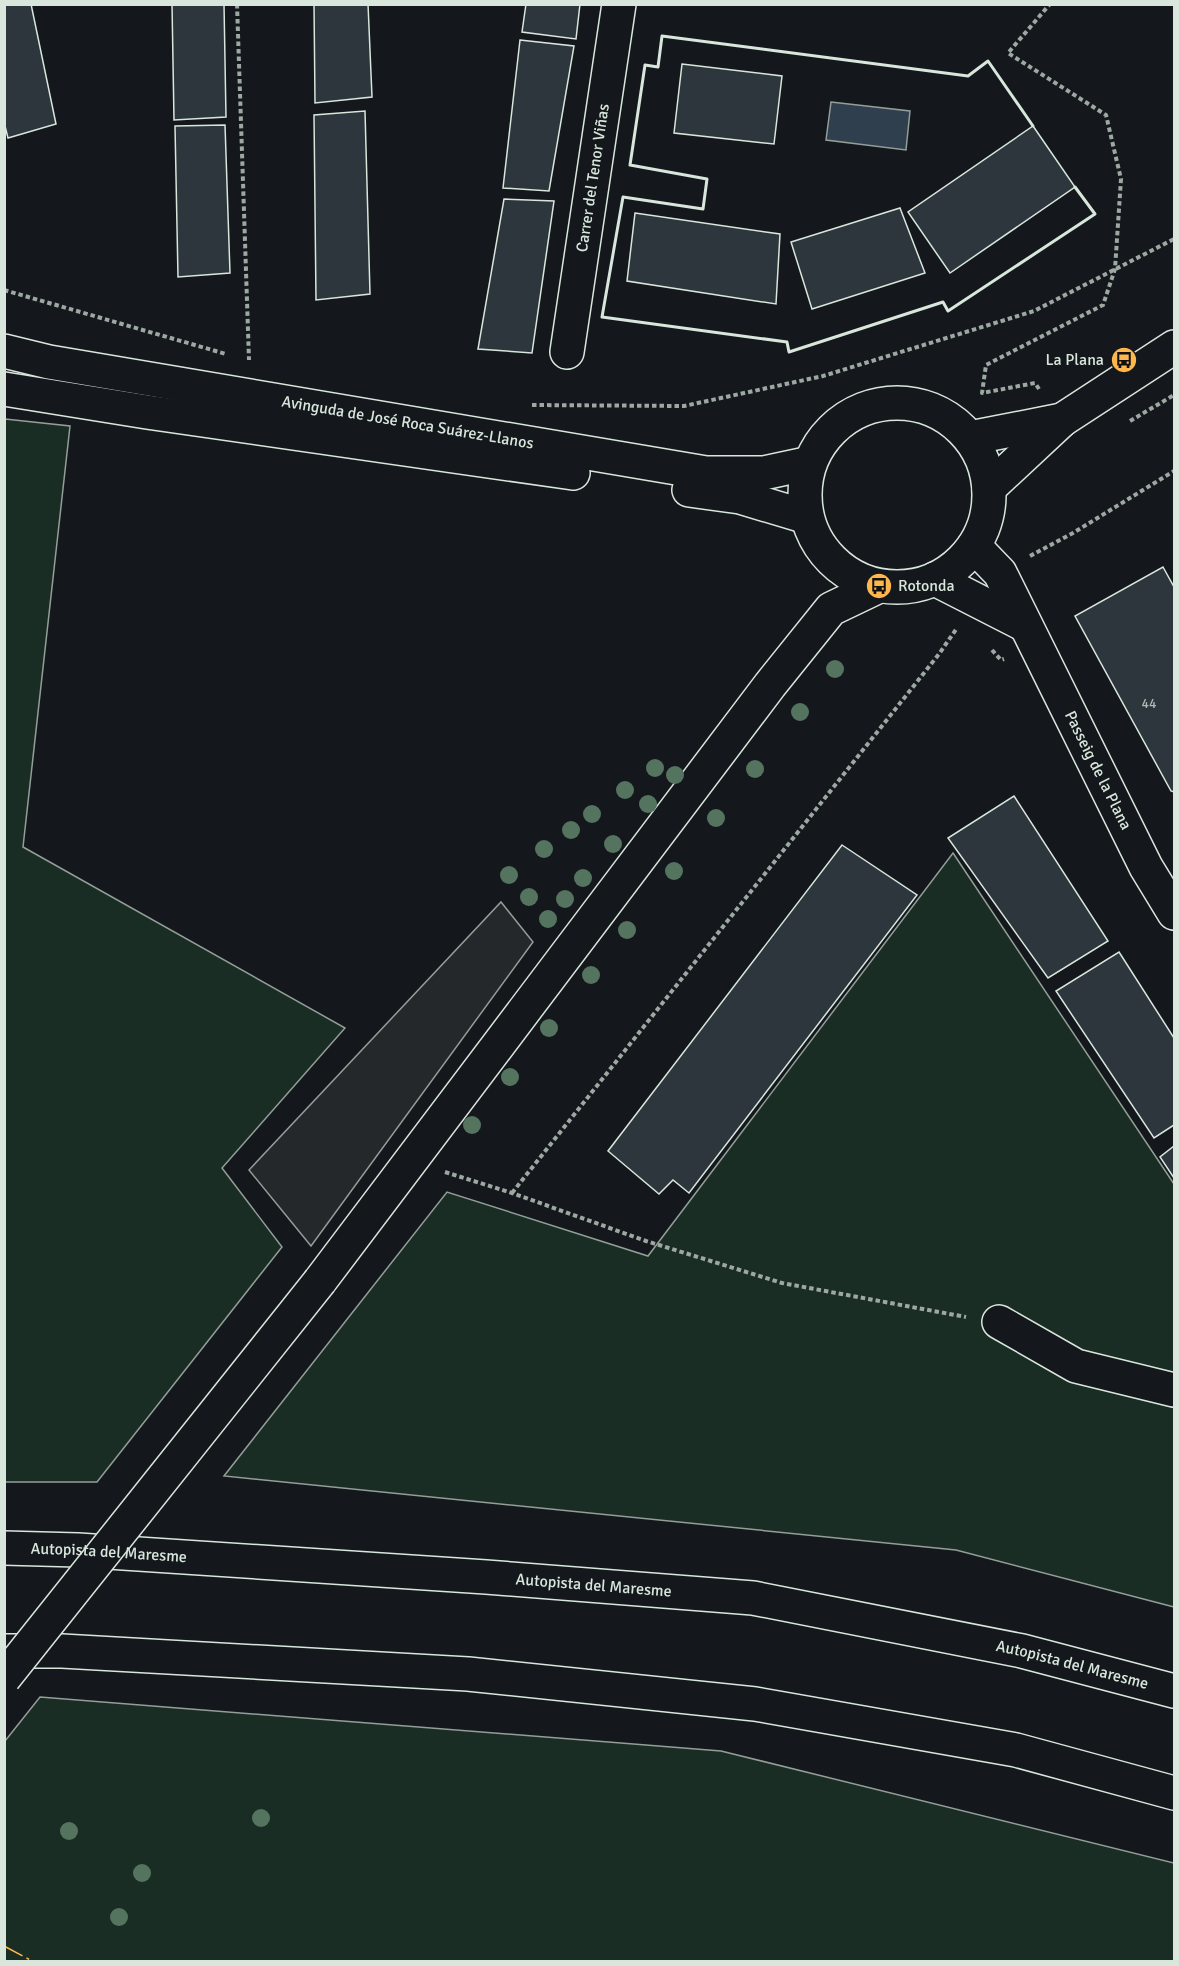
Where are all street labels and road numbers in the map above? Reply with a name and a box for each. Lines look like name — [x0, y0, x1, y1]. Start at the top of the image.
street label: Carrer del Tenor Viñas — [572, 102, 614, 253]
street label: Avinguda de José Roca Suárez-Llanos — [280, 391, 535, 454]
street label: Passeig de la Plana — [1060, 708, 1136, 833]
street label: Autopista del Maresme — [30, 1539, 188, 1567]
street label: Autopista del Maresme — [515, 1569, 673, 1602]
street label: Autopista del Maresme — [994, 1636, 1151, 1694]

